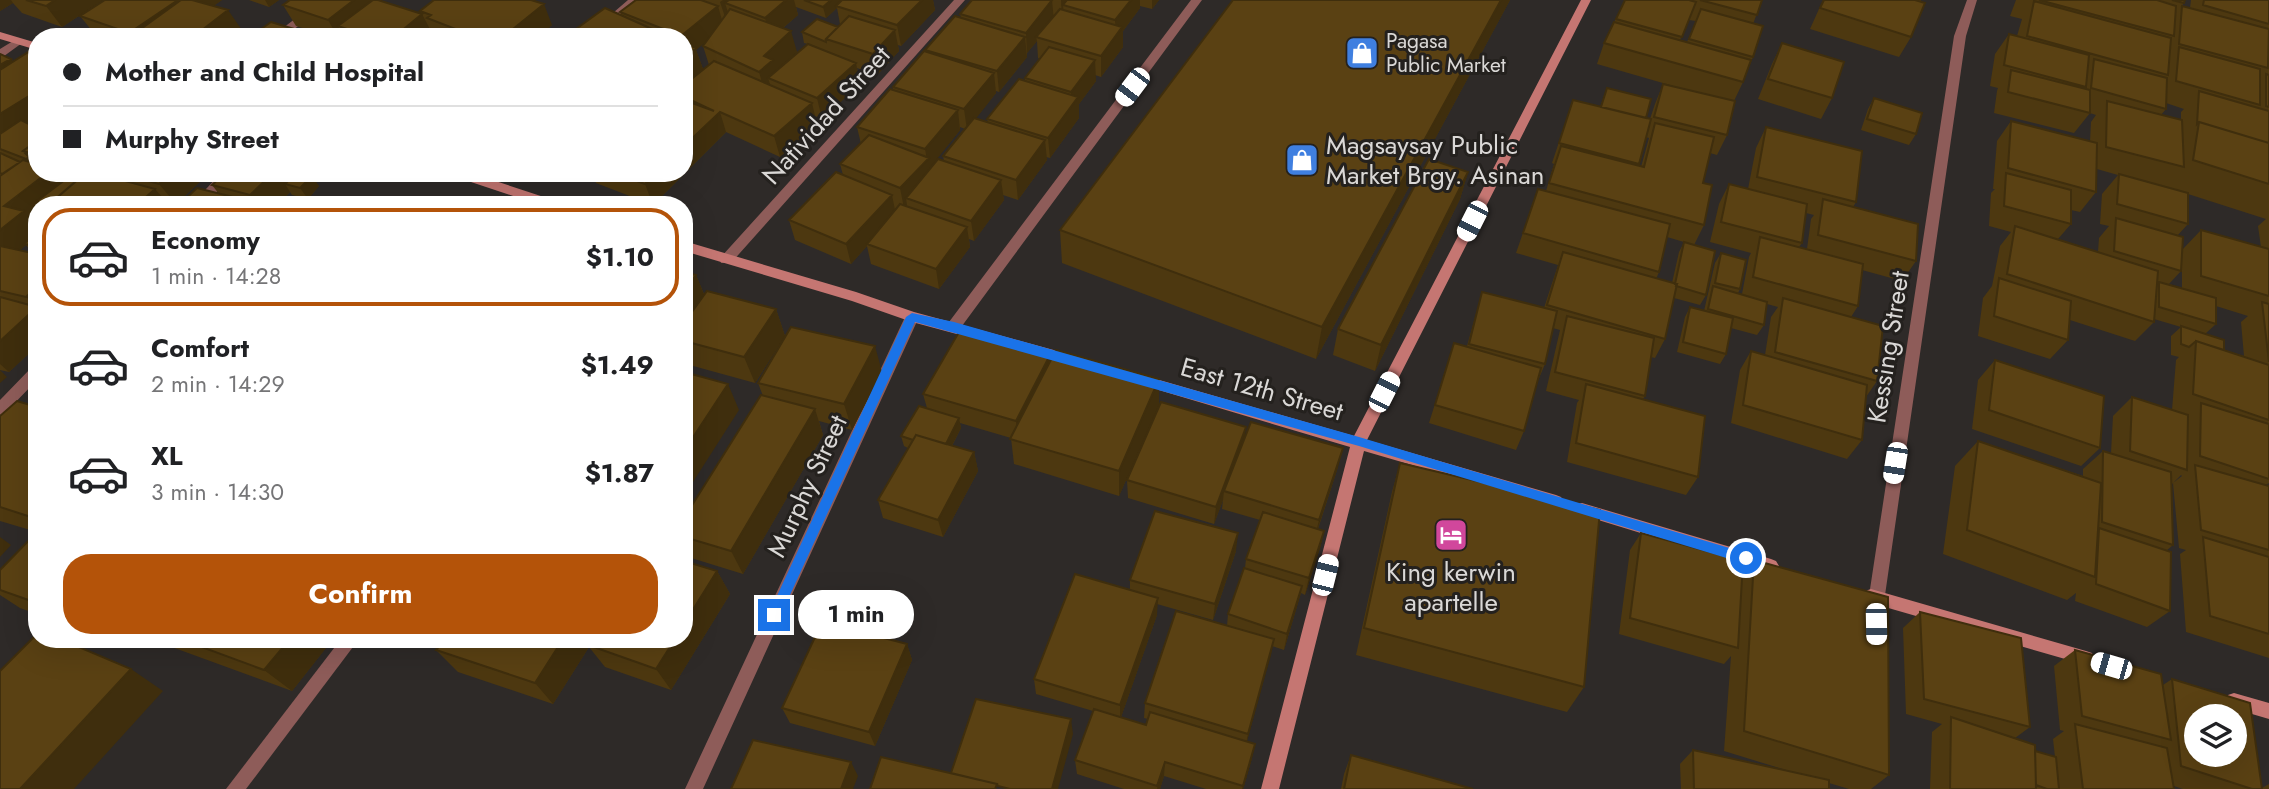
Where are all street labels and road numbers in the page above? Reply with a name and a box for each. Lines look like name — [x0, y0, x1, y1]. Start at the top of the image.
street label: Natividad Street — [753, 36, 899, 193]
street label: Kessing Street — [1857, 268, 1919, 426]
street label: East 12th Street — [1176, 348, 1348, 431]
street label: Murphy Street — [757, 408, 857, 563]

